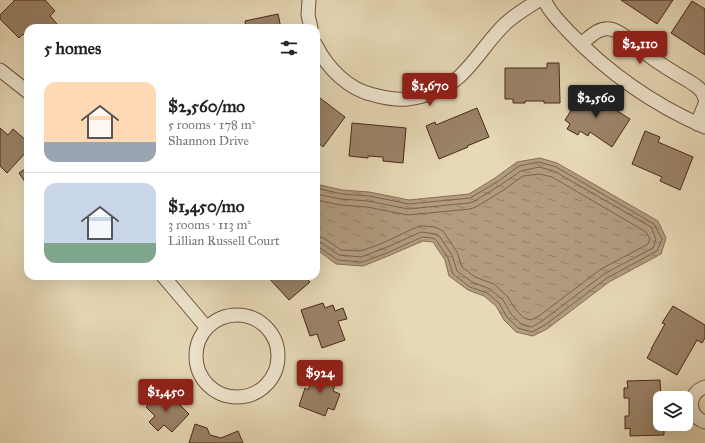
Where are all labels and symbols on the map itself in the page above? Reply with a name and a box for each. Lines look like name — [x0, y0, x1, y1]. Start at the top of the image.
pin: $2,110 — [607, 31, 673, 65]
pin: $1,670 — [397, 73, 463, 107]
pin: $2,560 — [563, 85, 629, 119]
pin: $924 — [296, 360, 344, 394]
pin: $1,450 — [133, 379, 199, 413]

